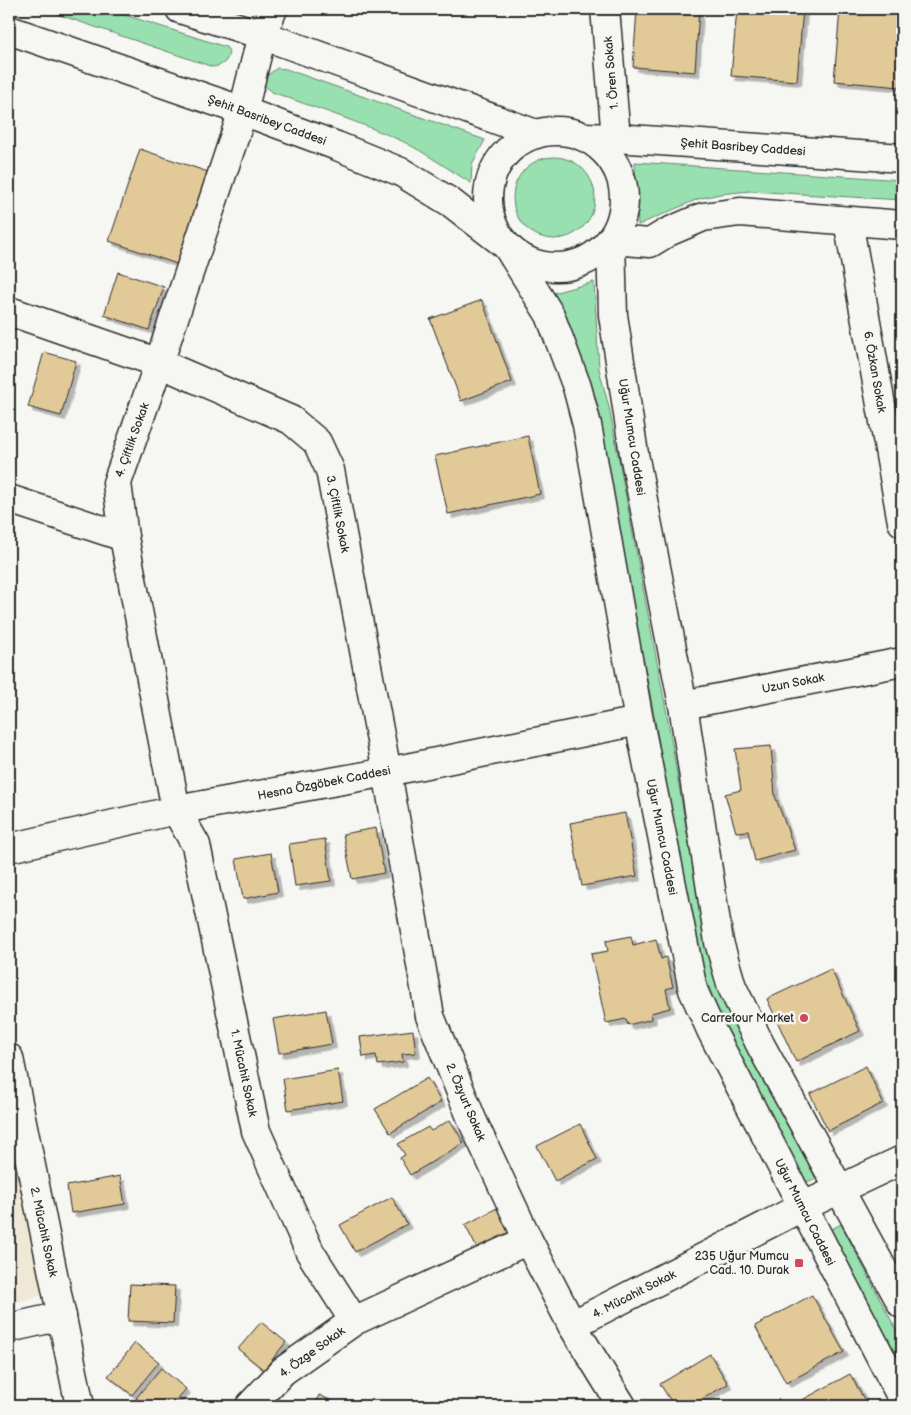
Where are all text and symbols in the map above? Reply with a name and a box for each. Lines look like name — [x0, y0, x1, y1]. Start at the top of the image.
street label: 1. Ören Sokak — [600, 36, 622, 110]
street label: Şehit Basribey Caddesi — [205, 92, 328, 149]
street label: Şehit Basribey Caddesi — [680, 136, 806, 159]
street label: 6. Özkan Sokak — [860, 330, 890, 414]
street label: Uğur Mumcu Caddesi — [615, 378, 648, 497]
street label: 4. Çiftlik Sokak — [112, 401, 153, 480]
street label: 3. Çiftlik Sokak — [323, 474, 352, 554]
street label: Uzun Sokak — [761, 670, 826, 697]
street label: Hesna Özgöbek Caddesi — [256, 762, 392, 804]
street label: Uğur Mumcu Caddesi — [643, 778, 680, 897]
place label: Carrefour Market — [701, 1011, 794, 1026]
marker: Carrefour Market — [798, 1012, 810, 1024]
street label: 1. Mücahit Sokak — [227, 1028, 260, 1118]
street label: 2. Özyurt Sokak — [442, 1060, 490, 1144]
street label: Uğur Mumcu Caddesi — [771, 1156, 838, 1268]
street label: 2. Mücahit Sokak — [27, 1186, 60, 1279]
place label: 235 Uğur Mumcu Cad.. 10. Durak — [695, 1249, 789, 1278]
marker: 235 Uğur Mumcu Cad.. 10. Durak — [793, 1257, 805, 1269]
street label: 4. Mücahit Sokak — [590, 1267, 679, 1322]
street label: 4. Özge Sokak — [276, 1323, 348, 1381]

